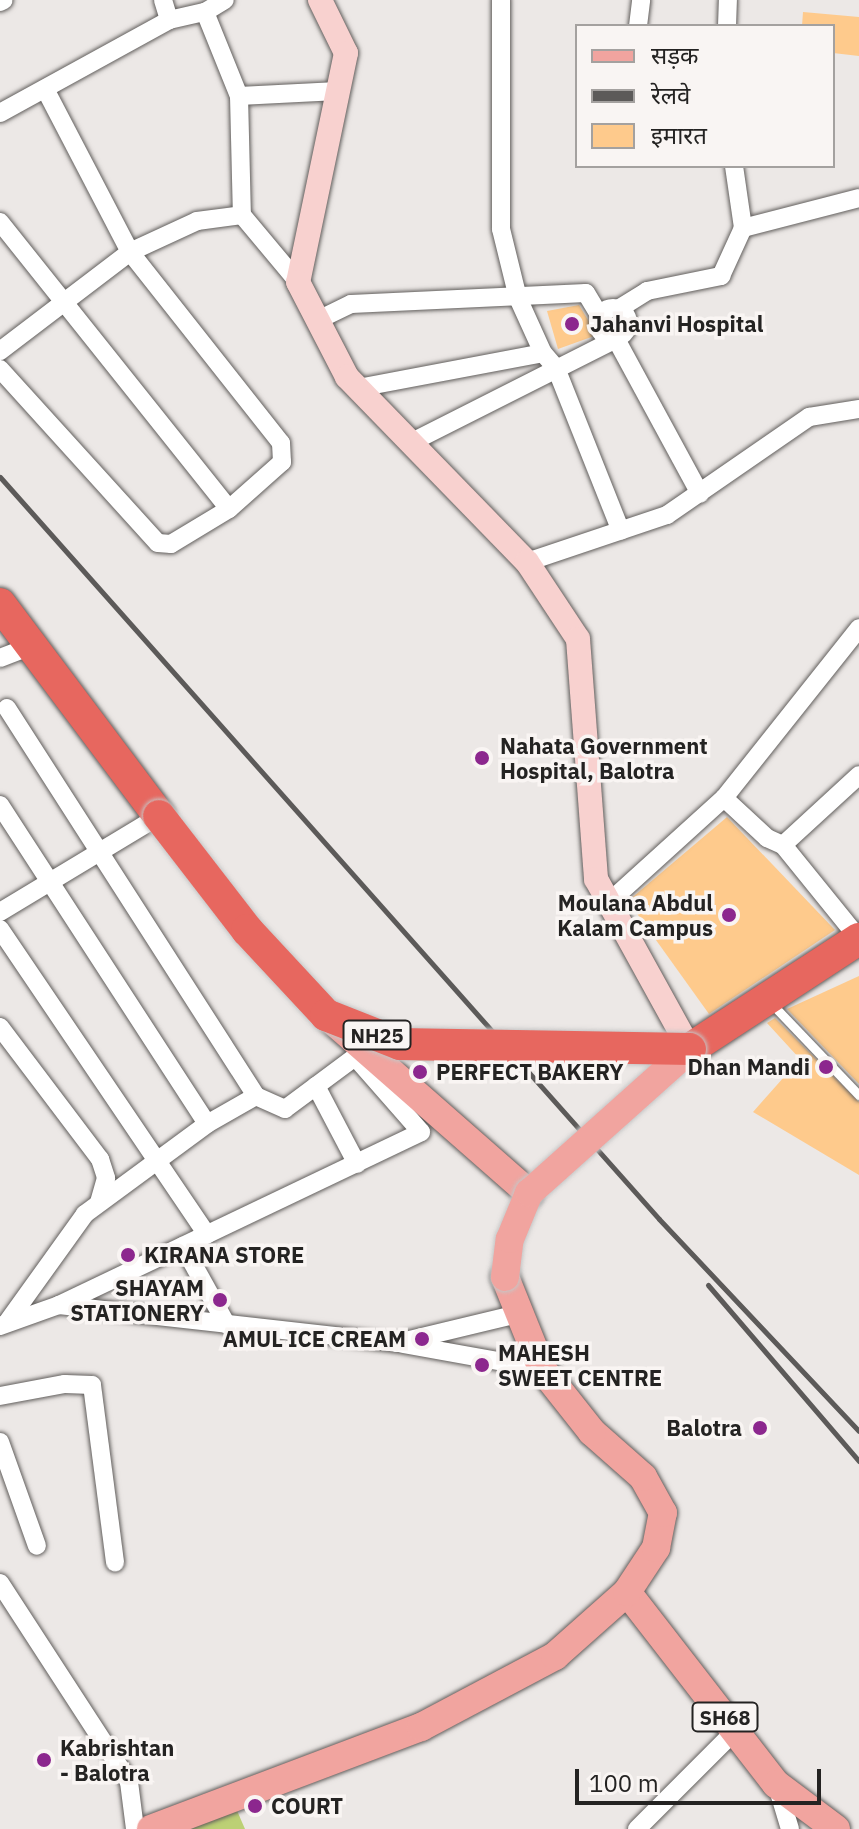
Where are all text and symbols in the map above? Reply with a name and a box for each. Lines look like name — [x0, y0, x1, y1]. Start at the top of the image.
legend — [575, 24, 835, 168]
text: सड़क — [651, 39, 699, 71]
text: रेलवे — [651, 79, 690, 111]
text: इमारत — [651, 119, 707, 151]
place label: Jahanvi Hospital — [590, 311, 763, 337]
marker: Jahanvi Hospital — [561, 313, 583, 335]
place label: Nahata Government Hospital, Balotra — [500, 732, 708, 784]
marker: Nahata Government Hospital, Balotra — [471, 747, 493, 769]
place label: Moulana Abdul Kalam Campus — [557, 889, 713, 940]
marker: Moulana Abdul Kalam Campus — [720, 906, 738, 924]
road number: NH25 — [341, 1019, 413, 1051]
place label: Dhan Mandi — [687, 1054, 810, 1080]
marker: Dhan Mandi — [817, 1058, 835, 1076]
place label: PERFECT BAKERY — [436, 1059, 624, 1085]
marker: PERFECT BAKERY — [411, 1063, 429, 1081]
place label: KIRANA STORE — [144, 1242, 304, 1268]
marker: KIRANA STORE — [119, 1246, 137, 1264]
place label: SHAYAM STATIONERY — [70, 1274, 204, 1326]
marker: SHAYAM STATIONERY — [211, 1291, 229, 1309]
place label: AMUL ICE CREAM — [223, 1326, 406, 1352]
marker: AMUL ICE CREAM — [413, 1330, 431, 1348]
place label: MAHESH SWEET CENTRE — [498, 1339, 662, 1390]
marker: MAHESH SWEET CENTRE — [473, 1356, 491, 1374]
place label: Balotra — [666, 1415, 742, 1441]
marker: Balotra — [749, 1417, 771, 1439]
road number: SH68 — [691, 1701, 759, 1733]
place label: Kabrishtan - Balotra — [60, 1734, 174, 1786]
marker: Kabrishtan - Balotra — [35, 1751, 53, 1769]
scale bar — [579, 1753, 825, 1803]
text: 100 m — [589, 1767, 659, 1799]
place label: COURT — [271, 1793, 343, 1819]
marker: COURT — [246, 1797, 264, 1815]

